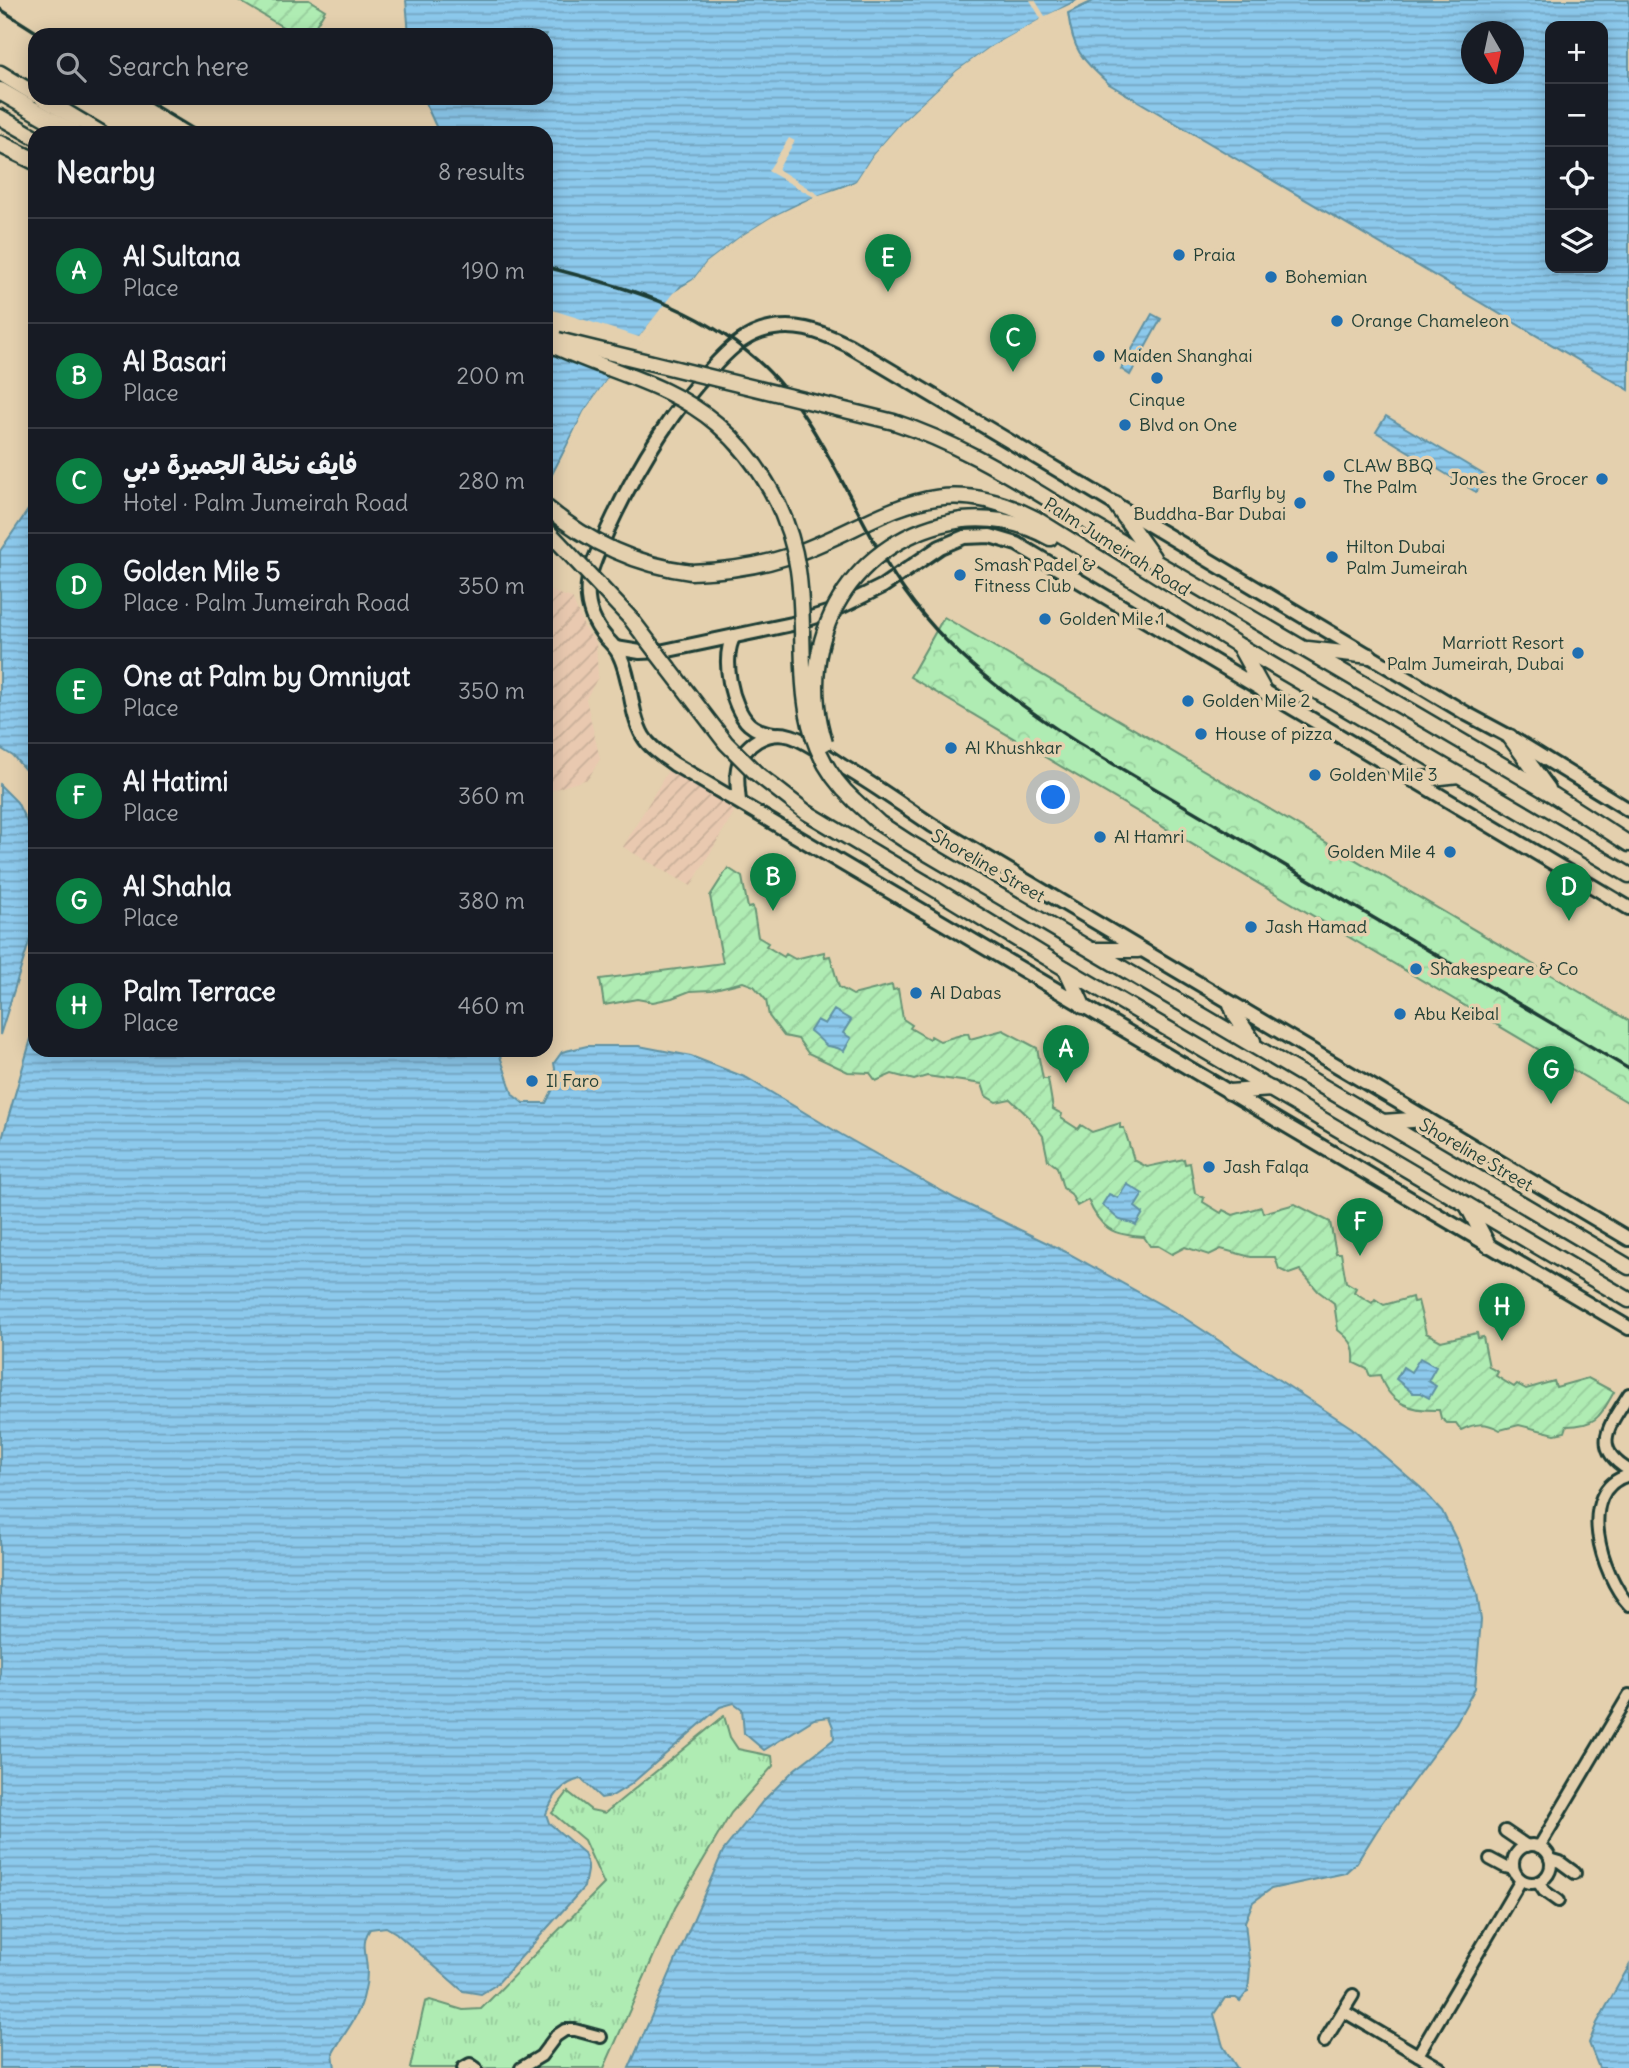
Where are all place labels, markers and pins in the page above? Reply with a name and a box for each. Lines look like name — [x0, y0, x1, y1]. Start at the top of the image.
pin: E — [865, 234, 911, 292]
place label: Praia — [1193, 243, 1236, 266]
marker: Praia — [1171, 247, 1187, 263]
place label: Bohemian — [1285, 265, 1368, 288]
marker: Bohemian — [1263, 269, 1279, 285]
place label: Orange Chameleon — [1351, 309, 1509, 332]
marker: Orange Chameleon — [1329, 313, 1345, 329]
pin: C — [990, 314, 1036, 372]
place label: Maiden Shanghai — [1113, 344, 1253, 367]
marker: Maiden Shanghai — [1091, 348, 1107, 364]
marker: Cinque — [1149, 370, 1165, 386]
place label: Cinque — [1129, 388, 1185, 411]
place label: Blvd on One — [1139, 413, 1237, 436]
marker: Blvd on One — [1117, 417, 1133, 433]
place label: CLAW BBQ The Palm — [1343, 454, 1434, 498]
place label: Jones the Grocer — [1450, 467, 1589, 490]
marker: CLAW BBQ The Palm — [1321, 468, 1337, 484]
marker: Jones the Grocer — [1594, 471, 1610, 487]
place label: Barfly by Buddha-Bar Dubai — [1133, 481, 1286, 525]
marker: Barfly by Buddha-Bar Dubai — [1292, 495, 1308, 511]
place label: Hilton Dubai Palm Jumeirah — [1346, 535, 1468, 579]
marker: Hilton Dubai Palm Jumeirah — [1324, 549, 1340, 565]
place label: Smash Padel & Fitness Club — [974, 553, 1096, 597]
marker: Smash Padel & Fitness Club — [952, 567, 968, 583]
place label: Golden Mile 1 — [1059, 607, 1165, 630]
marker: Golden Mile 1 — [1037, 611, 1053, 627]
place label: Marriott Resort Palm Jumeirah, Dubai — [1387, 631, 1564, 675]
marker: Marriott Resort Palm Jumeirah, Dubai — [1570, 645, 1586, 661]
place label: Golden Mile 2 — [1202, 689, 1311, 712]
marker: Golden Mile 2 — [1180, 693, 1196, 709]
place label: House of pizza — [1215, 722, 1333, 745]
marker: House of pizza — [1193, 726, 1209, 742]
place label: Al Khushkar — [965, 736, 1063, 759]
marker: Al Khushkar — [943, 740, 959, 756]
place label: Golden Mile 3 — [1329, 763, 1438, 786]
marker: Golden Mile 3 — [1307, 767, 1323, 783]
place label: Al Hamri — [1114, 825, 1184, 848]
marker: Al Hamri — [1092, 829, 1108, 845]
place label: Golden Mile 4 — [1327, 840, 1436, 863]
marker: Golden Mile 4 — [1442, 844, 1458, 860]
pin: B — [750, 853, 796, 911]
pin: D — [1546, 863, 1592, 921]
place label: Jash Hamad — [1265, 915, 1367, 938]
marker: Jash Hamad — [1243, 919, 1259, 935]
place label: Shakespeare & Co — [1430, 957, 1578, 980]
marker: Shakespeare & Co — [1408, 961, 1424, 977]
place label: Al Dabas — [930, 981, 1001, 1004]
marker: Al Dabas — [908, 985, 924, 1001]
place label: Abu Keibal — [1414, 1002, 1499, 1025]
marker: Abu Keibal — [1392, 1006, 1408, 1022]
pin: A — [1043, 1025, 1089, 1083]
pin: G — [1528, 1046, 1574, 1104]
place label: Il Faro — [546, 1069, 599, 1092]
marker: Il Faro — [524, 1073, 540, 1089]
place label: Jash Falqa — [1223, 1155, 1309, 1178]
marker: Jash Falqa — [1201, 1159, 1217, 1175]
pin: F — [1337, 1198, 1383, 1256]
pin: H — [1479, 1283, 1525, 1341]

